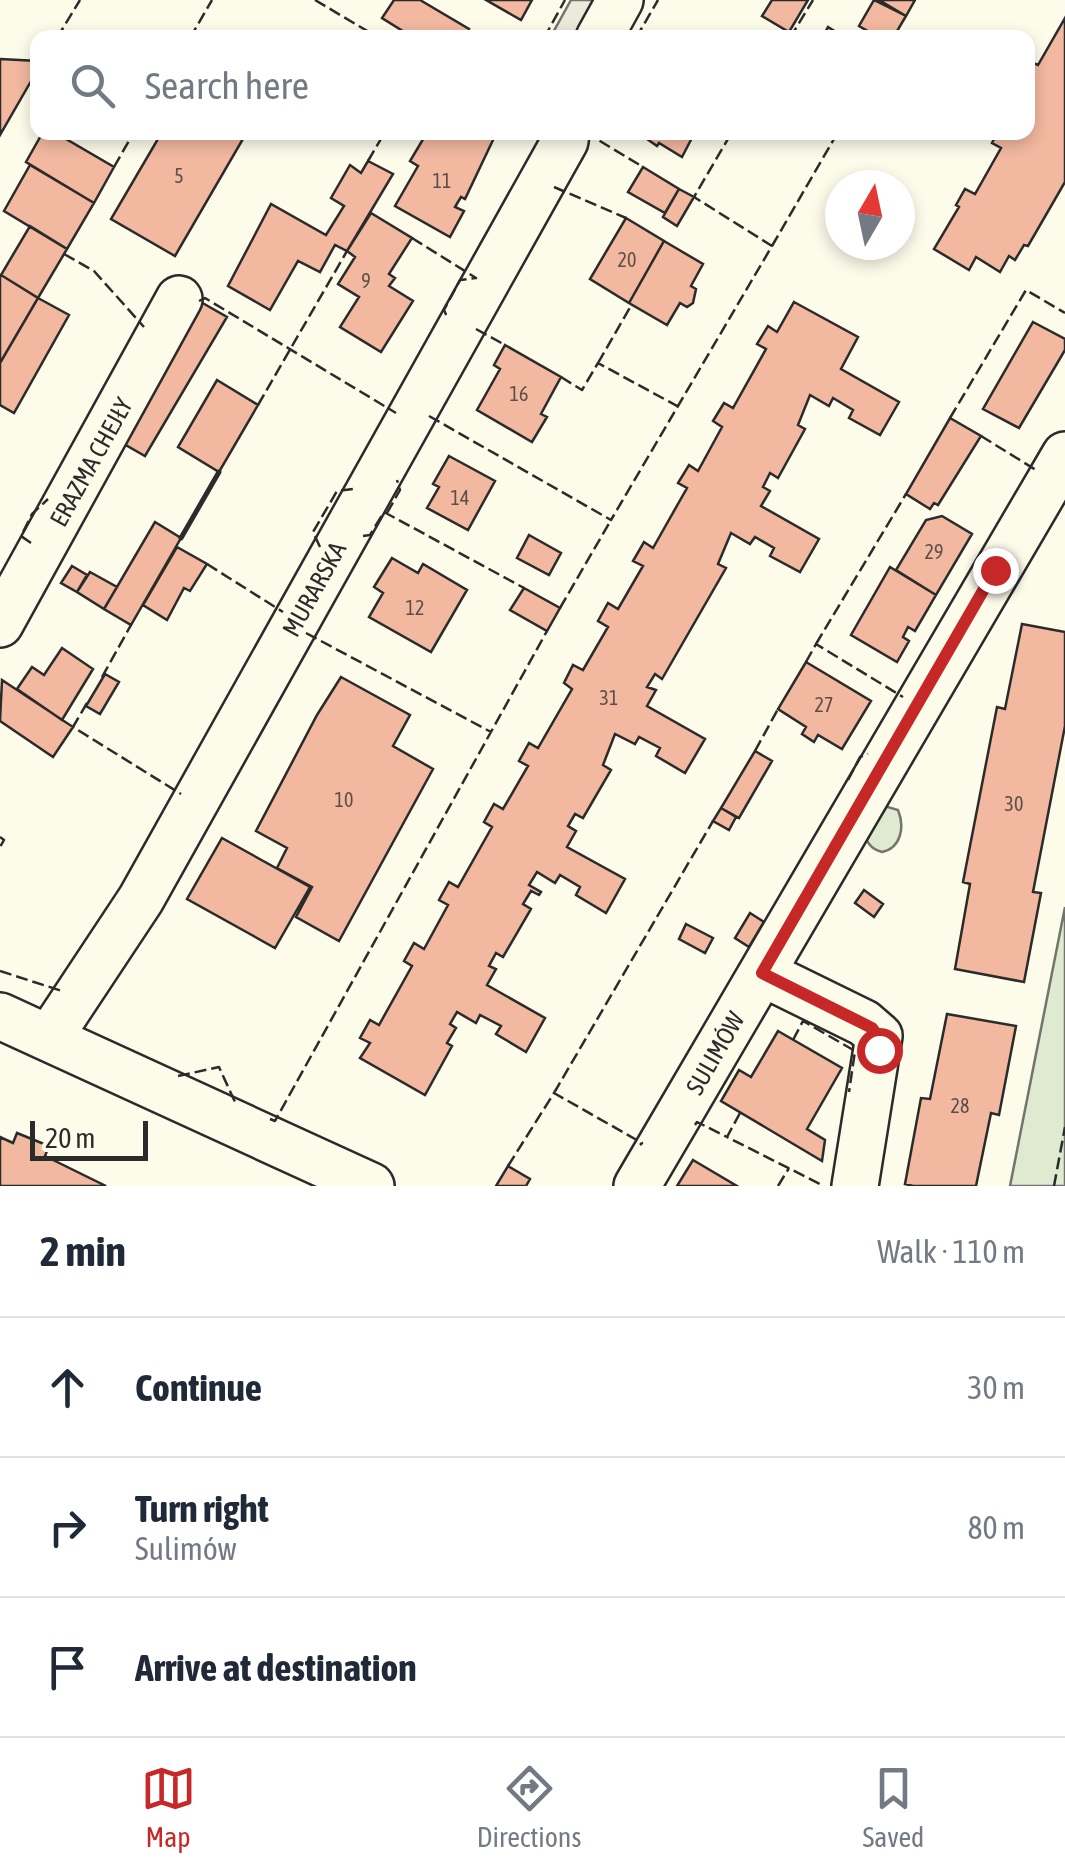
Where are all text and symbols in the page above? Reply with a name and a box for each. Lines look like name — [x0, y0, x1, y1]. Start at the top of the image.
search box — [30, 30, 1035, 140]
icon: search — [65, 58, 120, 113]
text: Search here — [145, 64, 309, 107]
house number: 5 — [174, 164, 184, 187]
house number: 11 — [433, 169, 451, 192]
north arrow — [825, 170, 915, 260]
house number: 20 — [618, 248, 636, 271]
house number: 9 — [361, 269, 371, 292]
house number: 16 — [510, 382, 528, 405]
street label: ERAZMA CHEJŁY — [44, 393, 138, 531]
house number: 14 — [451, 486, 469, 509]
street label: MURARSKA — [277, 536, 352, 641]
house number: 29 — [925, 540, 943, 563]
route end — [973, 548, 1019, 594]
house number: 12 — [406, 596, 424, 619]
house number: 31 — [600, 686, 618, 709]
house number: 27 — [815, 693, 833, 716]
house number: 10 — [335, 788, 353, 811]
house number: 30 — [1005, 792, 1023, 815]
street label: SULIMÓW — [680, 1006, 750, 1099]
route start — [857, 1028, 903, 1074]
house number: 28 — [951, 1094, 969, 1117]
scale bar — [30, 1116, 148, 1160]
text: 20 m — [45, 1122, 95, 1154]
text: 2 min — [40, 1227, 126, 1275]
text: Walk · 110 m — [877, 1233, 1025, 1270]
icon: ahead — [40, 1360, 95, 1415]
text: Continue — [135, 1366, 262, 1409]
text: 30 m — [967, 1369, 1025, 1406]
text: Turn right — [135, 1487, 269, 1530]
icon: right — [40, 1500, 95, 1555]
text: 80 m — [967, 1509, 1025, 1546]
text: Sulimów — [135, 1530, 237, 1567]
icon: arrive — [40, 1640, 95, 1695]
text: Arrive at destination — [135, 1646, 417, 1689]
tab: Map — [141, 1761, 196, 1853]
tab: Directions — [477, 1761, 581, 1853]
tab: Saved — [863, 1761, 924, 1853]

